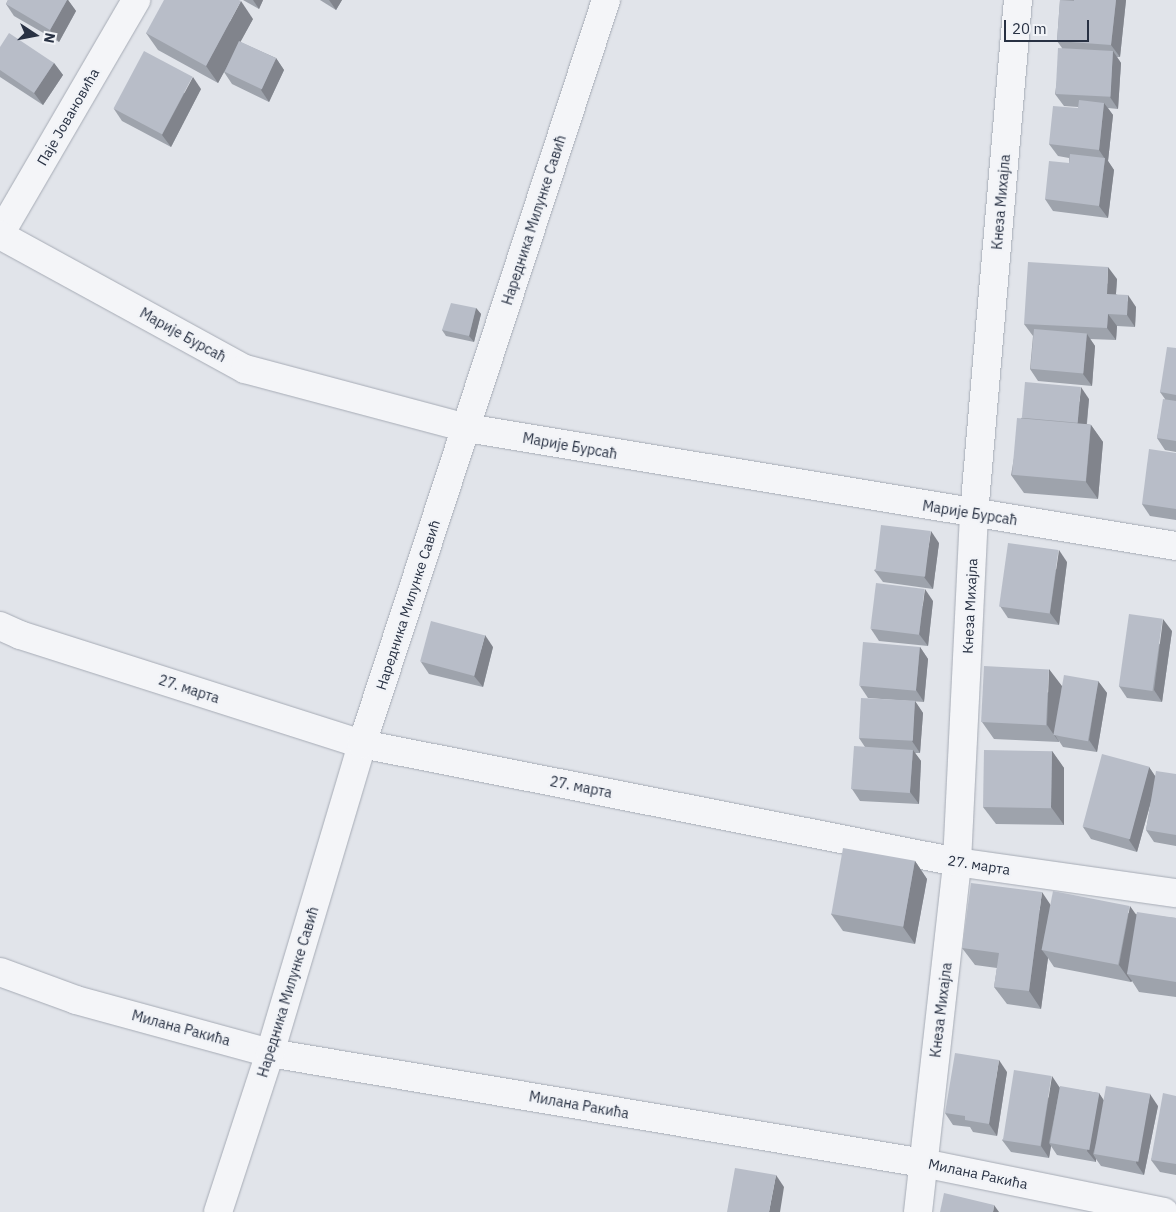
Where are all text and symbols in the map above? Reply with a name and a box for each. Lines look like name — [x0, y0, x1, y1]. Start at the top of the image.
north arrow — [10, 10, 60, 60]
scale bar — [1006, 10, 1091, 42]
text: 20 m — [1012, 19, 1047, 38]
text: N — [40, 31, 60, 45]
street label: Паје Јовановића — [33, 65, 103, 169]
street label: Наредника Милунке Савић — [499, 133, 569, 307]
street label: Кнеза Михајла — [988, 154, 1014, 250]
street label: Марије Бурсаћ — [137, 304, 229, 366]
street label: Марије Бурсаћ — [521, 429, 619, 463]
street label: Марије Бурсаћ — [921, 497, 1019, 529]
street label: Наредника Милунке Савић — [373, 518, 443, 692]
street label: Кнеза Михајла — [959, 558, 981, 654]
street label: 27. марта — [156, 671, 222, 707]
street label: 27. марта — [548, 773, 614, 801]
street label: 27. марта — [947, 852, 1011, 878]
street label: Наредника Милунке Савић — [254, 905, 322, 1079]
street label: Кнеза Михајла — [927, 961, 955, 1059]
street label: Милана Ракића — [130, 1007, 232, 1049]
street label: Милана Ракића — [528, 1088, 630, 1122]
street label: Милана Ракића — [927, 1155, 1029, 1193]

